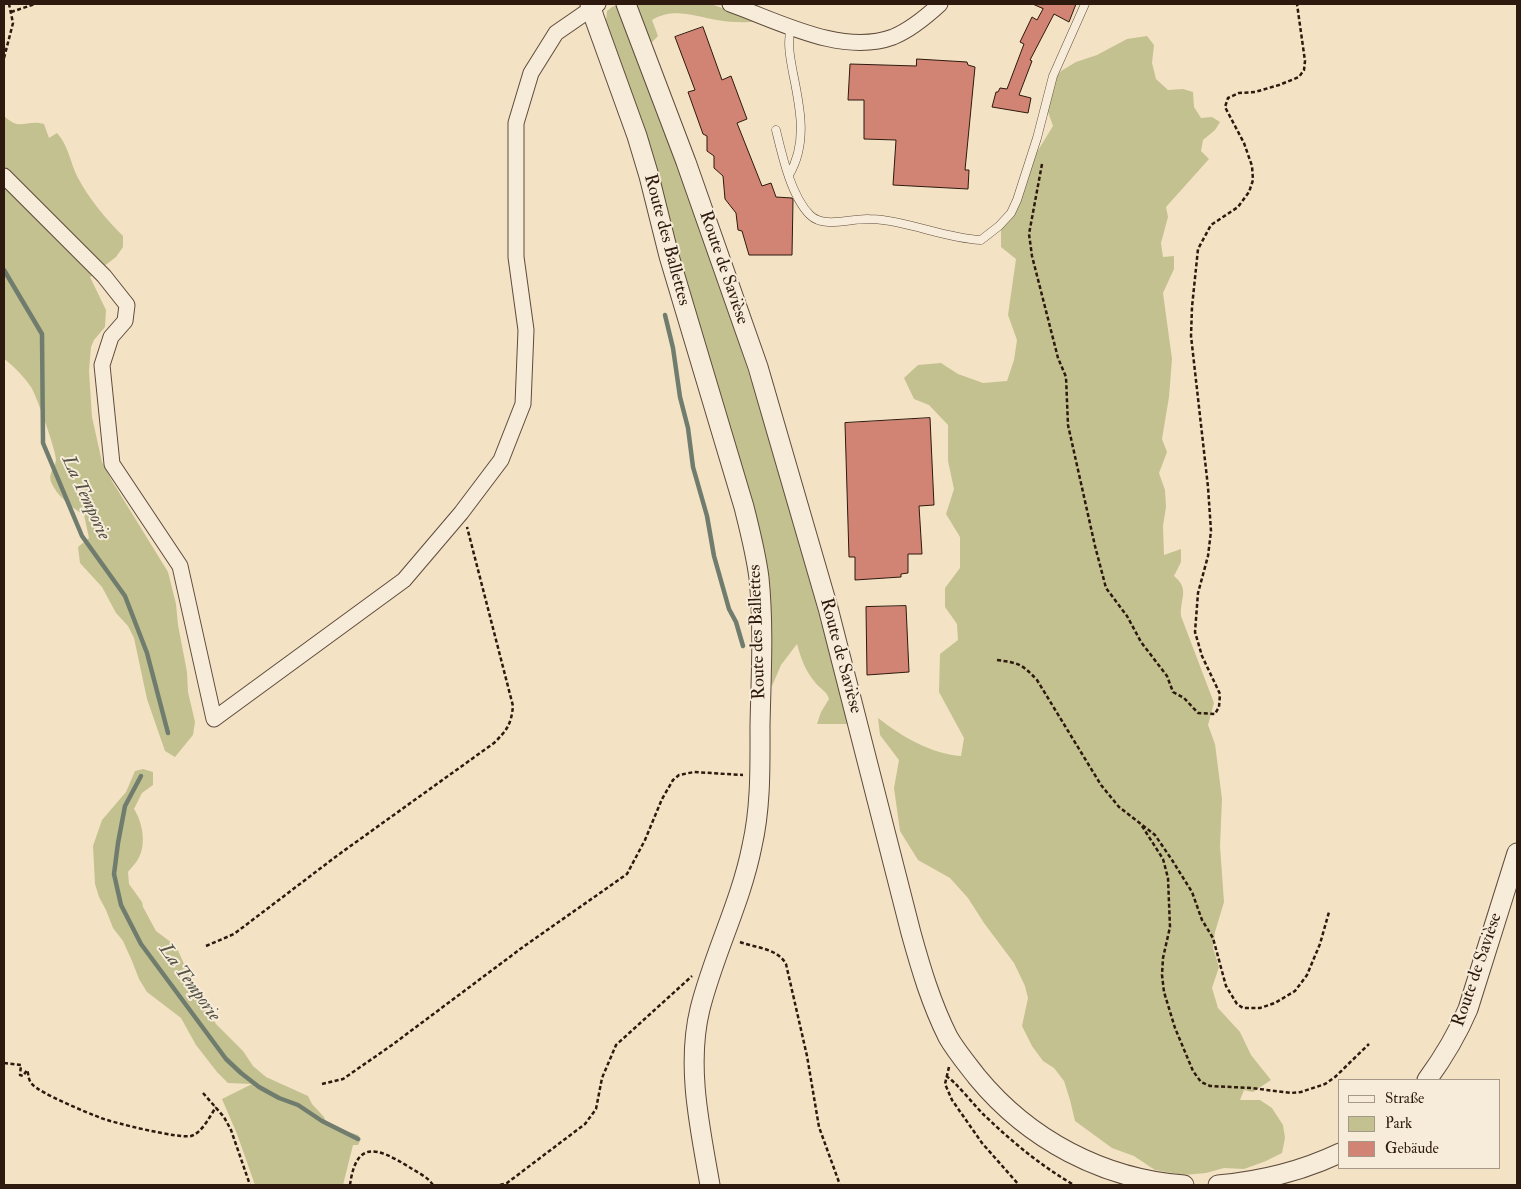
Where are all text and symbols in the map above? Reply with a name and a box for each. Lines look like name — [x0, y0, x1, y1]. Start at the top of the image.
street label: Route des Ballettes — [638, 172, 694, 308]
street label: Route de Savièse — [693, 208, 753, 328]
water label: La Temporie — [56, 452, 114, 544]
street label: Route des Ballettes — [745, 564, 771, 700]
street label: Route de Savièse — [814, 596, 866, 716]
street label: Route de Savièse — [1448, 910, 1508, 1030]
water label: La Temporie — [153, 940, 225, 1026]
legend — [1338, 1079, 1501, 1169]
text: Straße — [1385, 1089, 1424, 1108]
text: Park — [1385, 1114, 1412, 1133]
text: Gebäude — [1385, 1139, 1439, 1158]

